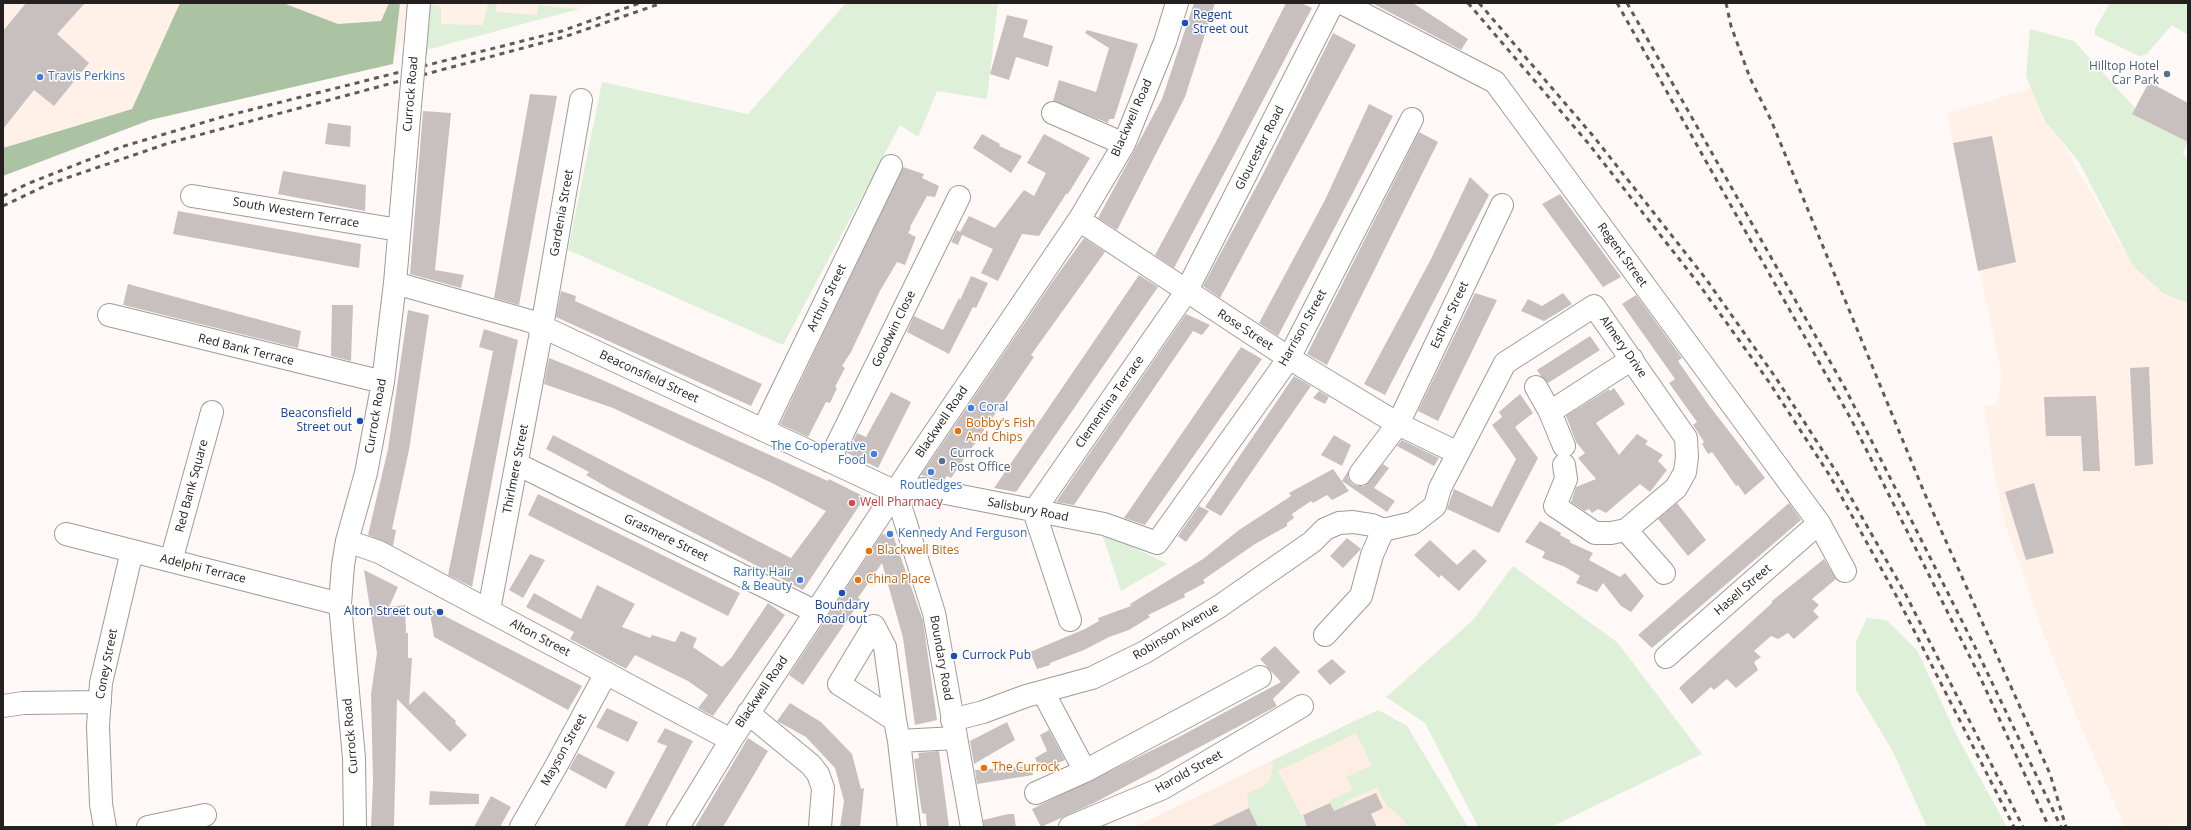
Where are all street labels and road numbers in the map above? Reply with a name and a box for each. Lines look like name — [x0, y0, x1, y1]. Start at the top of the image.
street label: Currock Road — [401, 56, 421, 132]
street label: Blackwell Road — [1108, 77, 1156, 159]
street label: Gloucester Road — [1233, 104, 1287, 192]
street label: Gardenia Street — [547, 168, 577, 258]
street label: South Western Terrace — [232, 195, 360, 231]
street label: Regent Street — [1594, 220, 1650, 290]
street label: Arthur Street — [805, 262, 849, 334]
street label: Esther Street — [1428, 279, 1472, 351]
street label: Harrison Street — [1276, 287, 1330, 369]
street label: Goodwin Close — [869, 288, 919, 370]
street label: Rose Street — [1214, 307, 1276, 353]
street label: Almery Drive — [1596, 313, 1650, 381]
street label: Red Bank Terrace — [197, 331, 295, 369]
street label: Beaconsfield Street — [597, 348, 701, 406]
street label: Clementina Terrace — [1073, 353, 1147, 451]
street label: Currock Road — [362, 377, 390, 455]
street label: Blackwell Road — [913, 383, 971, 461]
street label: Thirlmere Street — [500, 423, 532, 515]
street label: Red Bank Square — [173, 438, 211, 534]
street label: Salisbury Road — [986, 495, 1070, 525]
street label: Grasmere Street — [621, 511, 711, 565]
street label: Adelphi Terrace — [159, 551, 247, 587]
street label: Hasell Street — [1712, 561, 1774, 619]
street label: Robinson Avenue — [1130, 601, 1222, 663]
street label: Boundary Road — [926, 614, 956, 702]
street label: Alton Street — [507, 616, 573, 660]
street label: Coney Street — [93, 628, 121, 700]
street label: Blackwell Road — [733, 653, 791, 731]
street label: Currock Road — [341, 698, 361, 774]
street label: Mayson Street — [538, 711, 590, 789]
street label: Harold Street — [1153, 748, 1225, 796]

